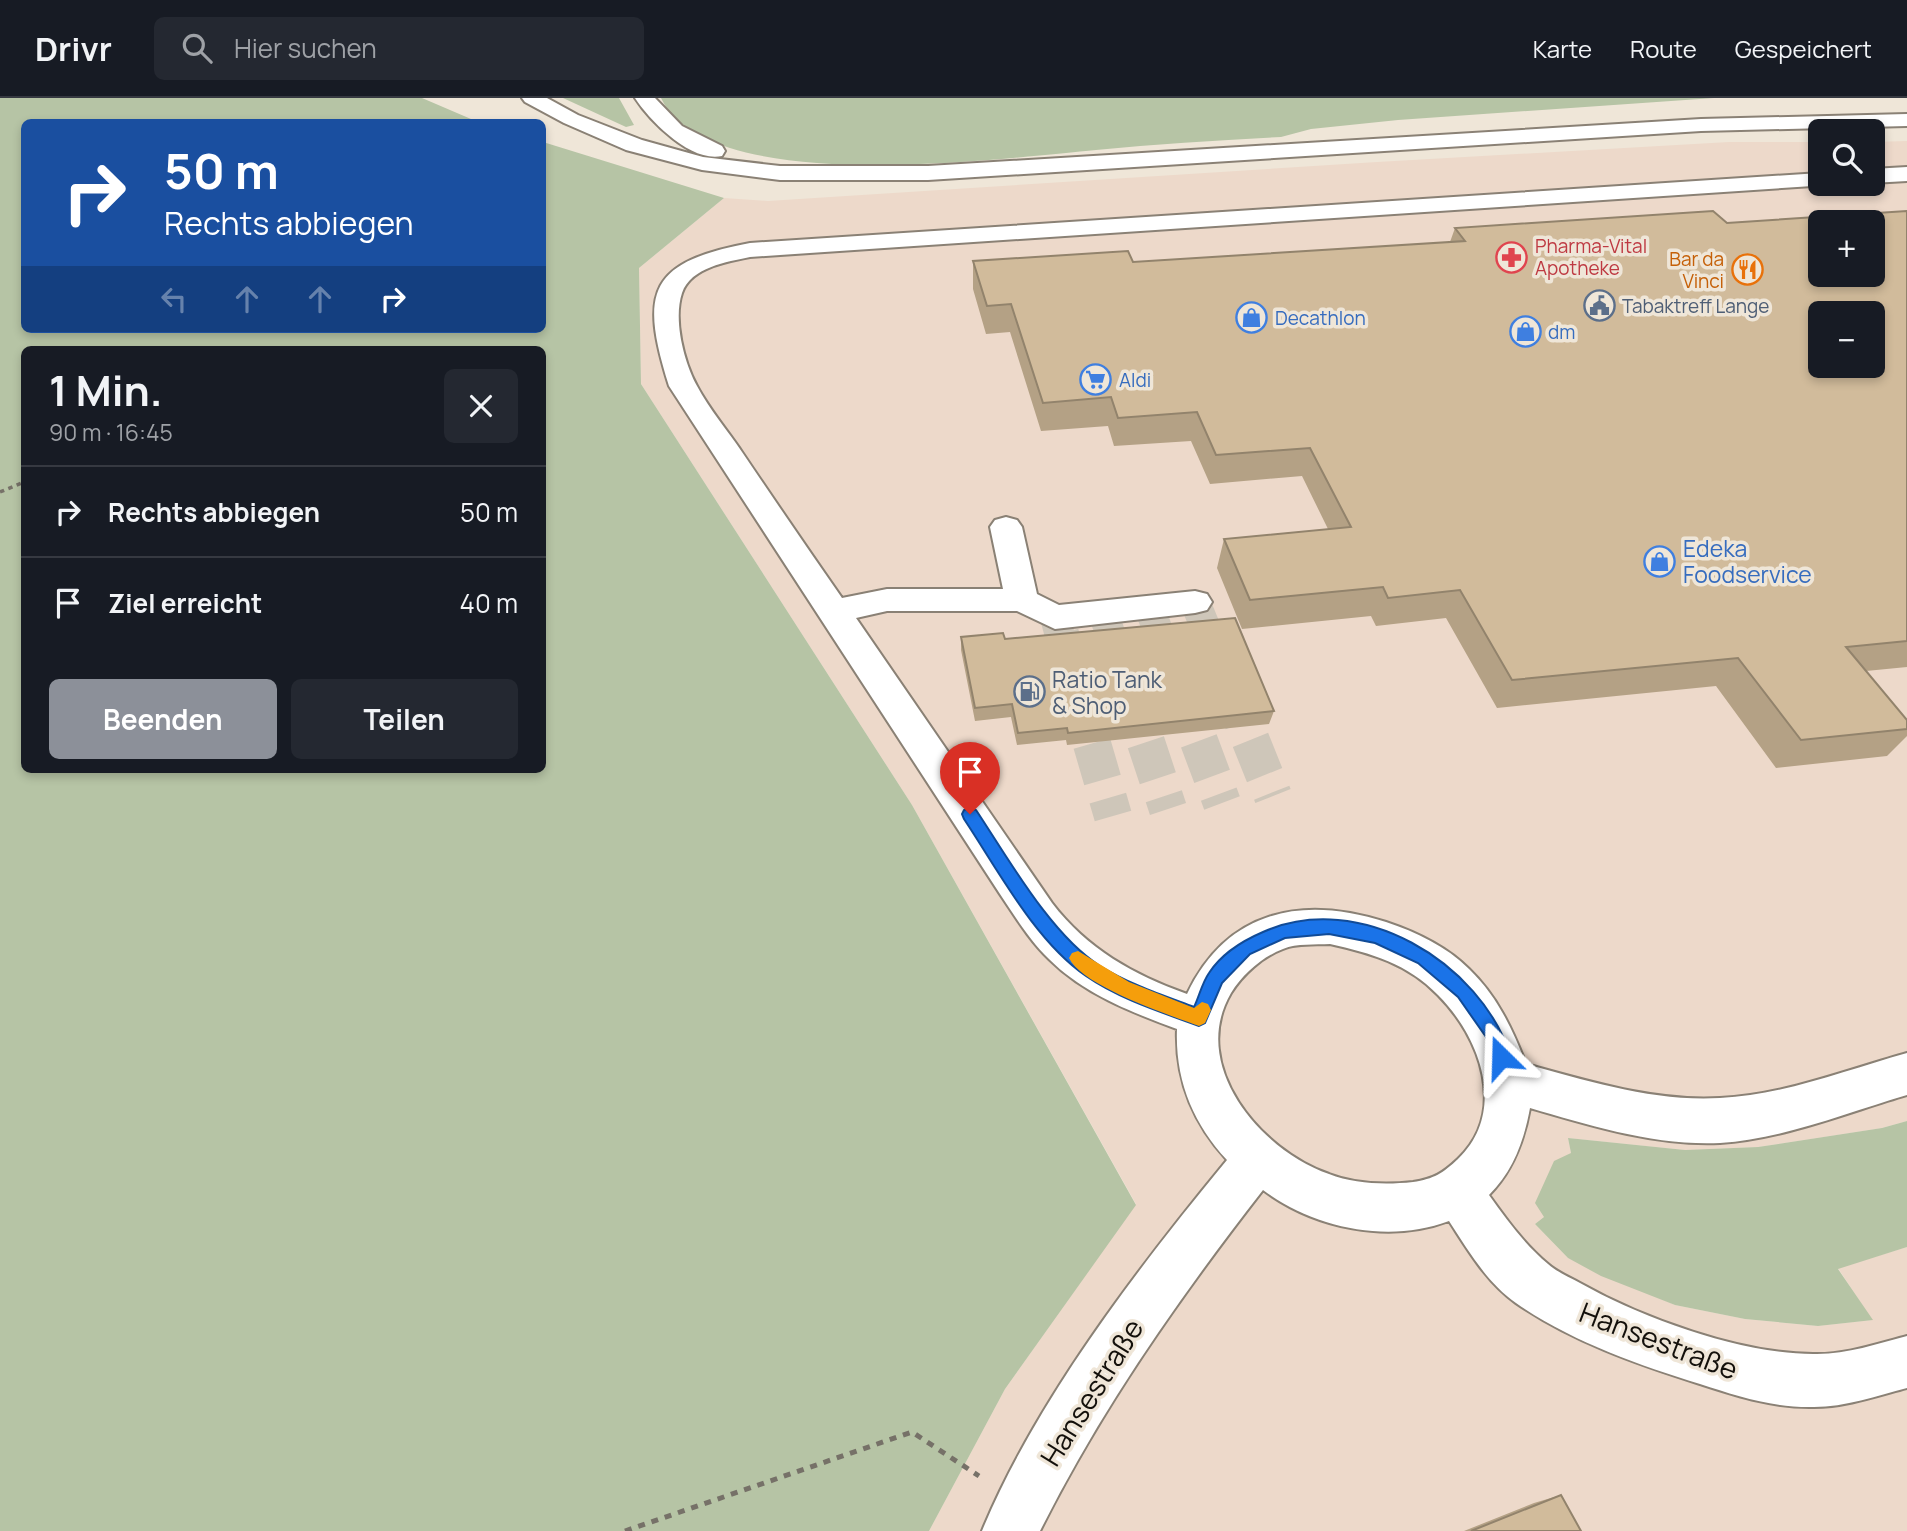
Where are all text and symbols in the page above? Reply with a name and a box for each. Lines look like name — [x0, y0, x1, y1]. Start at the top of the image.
search box — [154, 17, 644, 80]
text: Drivr — [35, 26, 112, 71]
icon: search — [178, 29, 216, 67]
text: Hier suchen — [234, 30, 377, 66]
text: Karte — [1533, 32, 1592, 65]
text: Route — [1630, 32, 1697, 65]
text: Gespeichert — [1735, 32, 1872, 65]
map controls — [1808, 119, 1885, 378]
button: search — [1808, 119, 1885, 196]
text: 50 m — [164, 137, 279, 204]
icon: right — [49, 147, 140, 238]
text: Rechts abbiegen — [164, 201, 414, 245]
button: + — [1808, 210, 1885, 287]
place label: Pharma-Vital Apotheke — [1535, 233, 1647, 281]
pharmacy icon: Pharma-Vital Apotheke — [1495, 240, 1529, 274]
place label: Bar da Vinci — [1669, 246, 1724, 294]
restaurant icon: Bar da Vinci — [1730, 253, 1764, 287]
icon: left — [155, 280, 193, 318]
icon: ahead — [228, 280, 266, 318]
icon: ahead — [301, 280, 339, 318]
icon: right — [374, 280, 412, 318]
public building icon: Tabaktreff Lange — [1582, 289, 1616, 323]
place label: Tabaktreff Lange — [1622, 293, 1769, 319]
shop icon: Decathlon — [1235, 301, 1269, 335]
button: − — [1808, 301, 1885, 378]
place label: Decathlon — [1275, 305, 1366, 331]
shop icon: dm — [1508, 315, 1542, 349]
place label: dm — [1548, 319, 1575, 345]
text: 1 Min. — [49, 361, 163, 419]
supermarket icon: Aldi — [1079, 363, 1113, 397]
place label: Aldi — [1119, 367, 1151, 393]
button: close — [444, 369, 518, 443]
text: 90 m · 16:45 — [49, 416, 173, 448]
icon: right — [49, 493, 87, 531]
text: Rechts abbiegen — [108, 494, 320, 530]
text: 50 m — [460, 494, 518, 530]
place label: Edeka Foodservice — [1683, 532, 1812, 590]
shop icon: Edeka Foodservice — [1643, 544, 1677, 578]
icon: arrive — [49, 584, 87, 622]
text: Ziel erreicht — [108, 585, 262, 621]
text: 40 m — [460, 585, 518, 621]
place label: Ratio Tank & Shop — [1052, 663, 1163, 721]
fuel station icon: Ratio Tank & Shop — [1012, 675, 1046, 709]
button: Beenden — [49, 679, 277, 759]
button: Teilen — [291, 679, 518, 759]
pin — [940, 742, 1000, 814]
icon: arrive — [951, 753, 989, 791]
position arrow — [1464, 1020, 1538, 1094]
street label: Hansestraße — [1574, 1292, 1744, 1388]
street label: Hansestraße — [1031, 1311, 1151, 1473]

